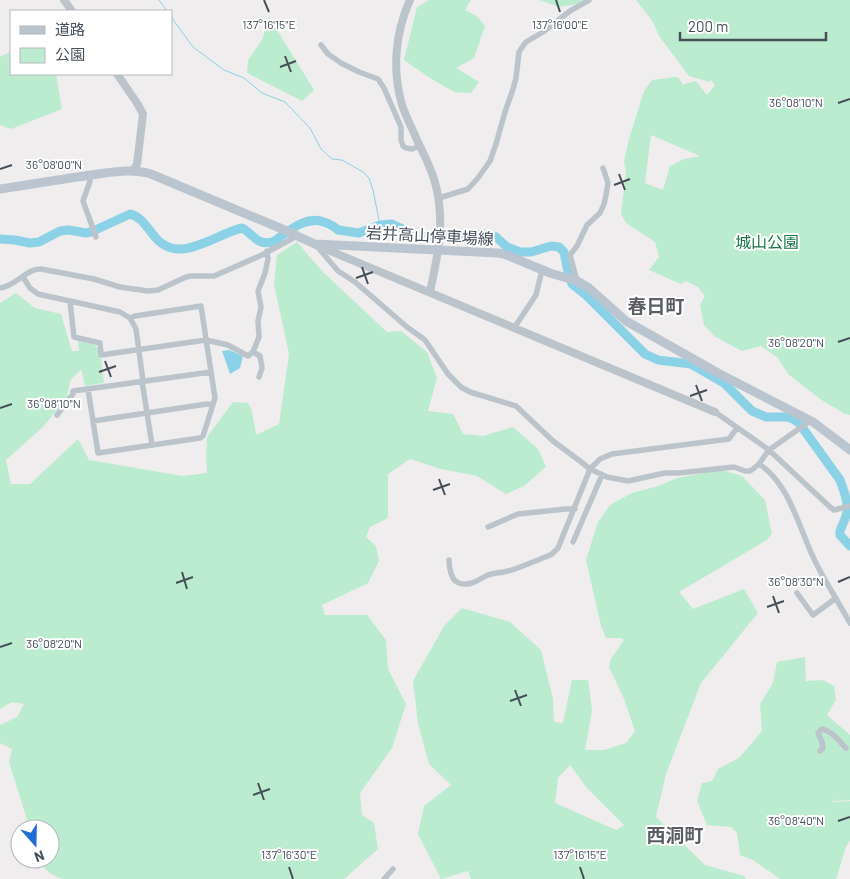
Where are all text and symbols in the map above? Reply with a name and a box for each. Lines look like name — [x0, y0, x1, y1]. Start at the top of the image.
legend — [10, 10, 172, 75]
scale bar — [680, 10, 826, 42]
text: 137°16'15"E — [242, 17, 296, 31]
text: 137°16'00"E — [532, 17, 588, 31]
text: 200 m — [688, 17, 728, 35]
text: 道路 — [55, 20, 85, 38]
text: 公園 — [55, 45, 85, 63]
text: 36°08'10"N — [769, 95, 823, 109]
text: 36°08'00"N — [26, 157, 82, 171]
street label: 岩井高山停車場線 — [366, 222, 494, 248]
park label: 城山公園 — [735, 232, 799, 251]
district label: 春日町 — [627, 294, 685, 317]
text: 36°08'20"N — [768, 335, 824, 349]
text: 36°08'10"N — [27, 396, 81, 410]
text: 36°08'30"N — [768, 574, 824, 588]
text: 36°08'20"N — [26, 636, 82, 650]
text: 36°08'40"N — [768, 813, 824, 827]
north arrow — [10, 819, 60, 869]
district label: 西洞町 — [646, 823, 704, 846]
text: N — [32, 847, 47, 866]
text: 137°16'30"E — [261, 847, 317, 861]
text: 137°16'15"E — [553, 847, 607, 861]

